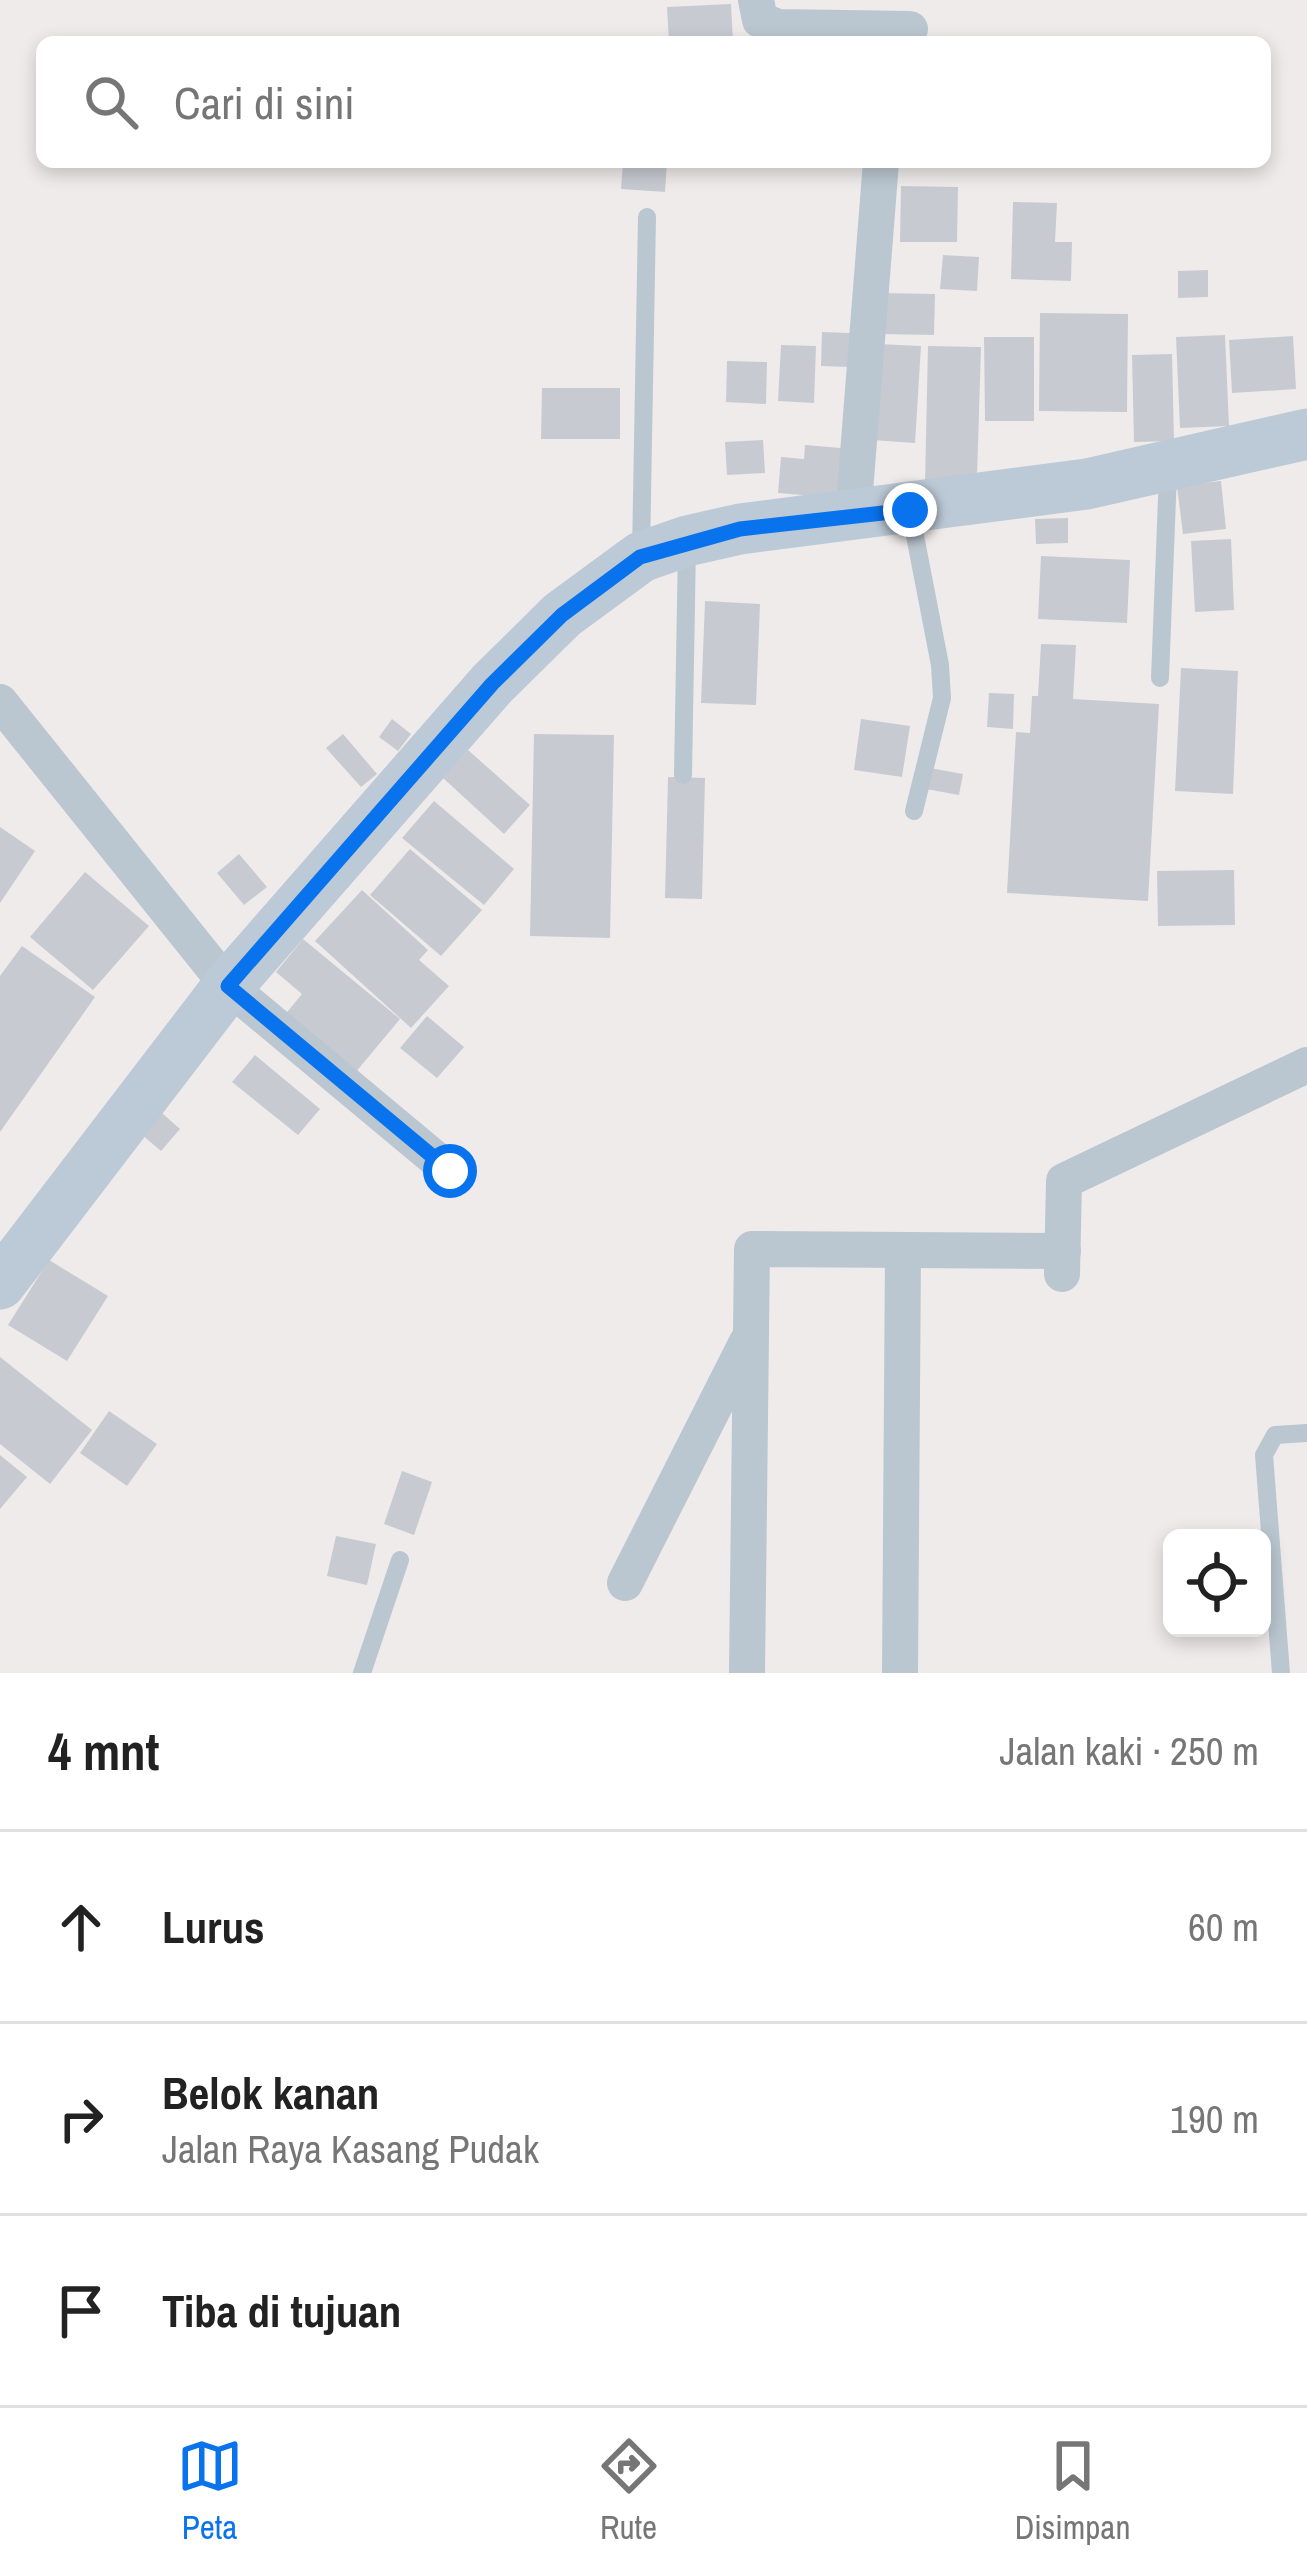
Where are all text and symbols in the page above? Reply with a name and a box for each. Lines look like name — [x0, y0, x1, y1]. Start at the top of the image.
search box — [36, 36, 1271, 168]
icon: search — [78, 69, 144, 135]
text: Cari di sini — [174, 72, 355, 133]
route end — [883, 483, 937, 537]
route start — [423, 1144, 477, 1198]
map controls — [1163, 1529, 1271, 1637]
button: locate — [1163, 1529, 1271, 1637]
text: 4 mnt — [48, 1717, 160, 1786]
text: Jalan kaki · 250 m — [999, 1725, 1259, 1777]
icon: ahead — [48, 1894, 114, 1960]
text: Lurus — [162, 1896, 265, 1957]
text: 60 m — [1188, 1901, 1259, 1953]
text: Belok kanan — [162, 2062, 379, 2123]
icon: right — [48, 2086, 114, 2152]
text: 190 m — [1170, 2093, 1259, 2145]
text: Jalan Raya Kasang Pudak — [162, 2123, 539, 2175]
icon: arrive — [48, 2278, 114, 2344]
text: Tiba di tujuan — [162, 2280, 401, 2341]
tab: Peta — [177, 2433, 243, 2549]
tab: Rute — [596, 2433, 662, 2549]
tab: Disimpan — [1015, 2433, 1130, 2549]

